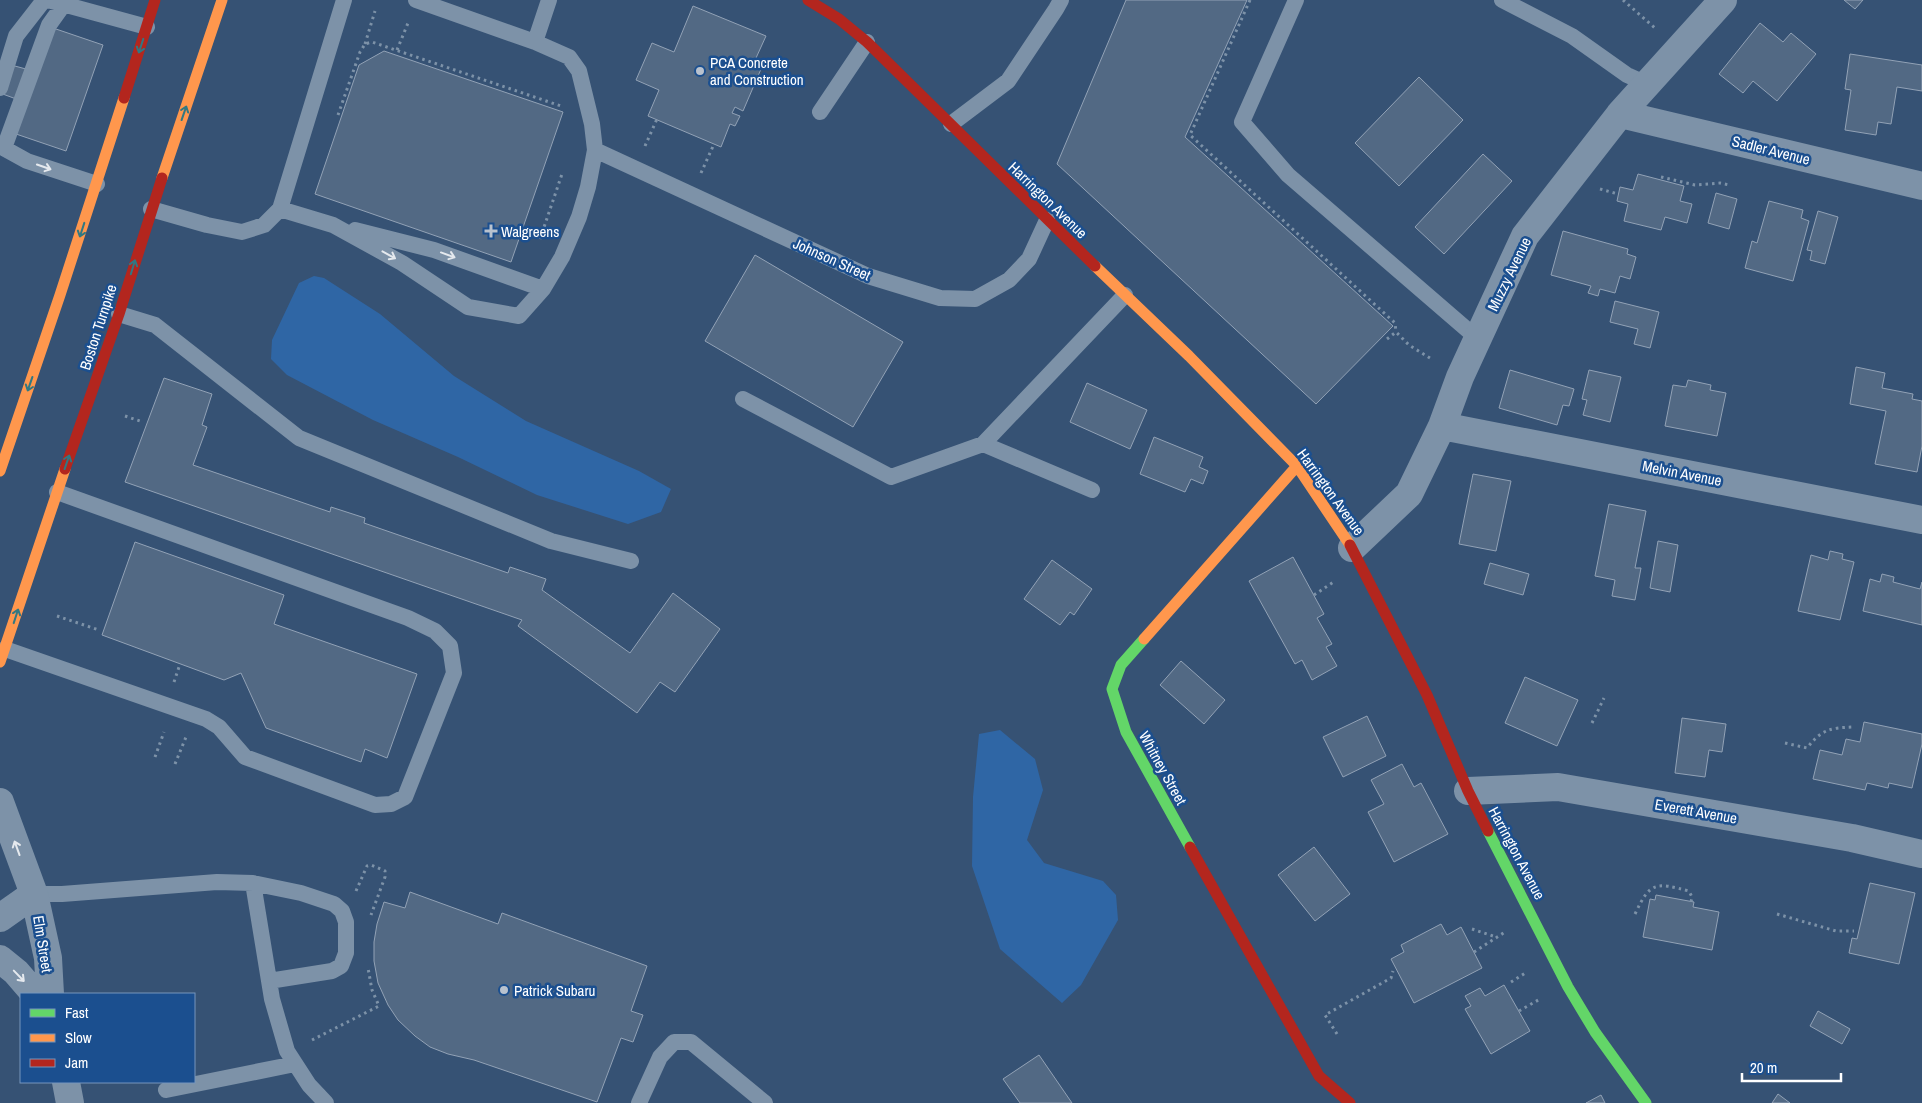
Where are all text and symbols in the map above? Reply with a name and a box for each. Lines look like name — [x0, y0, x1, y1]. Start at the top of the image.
one-way arrow — [135, 38, 145, 54]
place label: PCA Concrete and Construction — [710, 52, 804, 90]
marker: PCA Concrete and Construction — [694, 65, 706, 77]
one-way arrow — [180, 105, 189, 121]
street label: Sadler Avenue — [1730, 130, 1812, 170]
street label: Harrington Avenue — [1004, 157, 1092, 243]
one-way arrow — [35, 163, 51, 172]
place label: Walgreens — [501, 221, 559, 242]
one-way arrow — [76, 222, 86, 238]
marker: Walgreens — [485, 225, 497, 237]
street label: Johnson Street — [790, 233, 875, 286]
street label: Muzzy Avenue — [1482, 233, 1536, 314]
one-way arrow — [381, 251, 395, 261]
one-way arrow — [440, 251, 455, 260]
one-way arrow — [129, 259, 139, 275]
street label: Boston Turnpike — [74, 281, 122, 373]
one-way arrow — [25, 376, 34, 392]
street label: Harrington Avenue — [1292, 444, 1370, 540]
one-way arrow — [63, 455, 72, 470]
street label: Melvin Avenue — [1640, 455, 1724, 491]
one-way arrow — [11, 608, 21, 624]
street label: Whitney Street — [1134, 727, 1192, 809]
street label: Everett Avenue — [1653, 793, 1739, 829]
street label: Harrington Avenue — [1484, 803, 1550, 903]
one-way arrow — [12, 841, 21, 857]
street label: Elm Street — [28, 914, 58, 975]
one-way arrow — [13, 969, 25, 982]
place label: Patrick Subaru — [514, 980, 595, 1001]
marker: Patrick Subaru — [498, 984, 510, 996]
legend — [20, 993, 195, 1083]
text: Fast — [65, 1002, 89, 1023]
text: Slow — [65, 1027, 92, 1048]
scale bar — [1742, 1050, 1841, 1082]
text: Jam — [65, 1052, 88, 1073]
text: 20 m — [1750, 1057, 1777, 1078]

